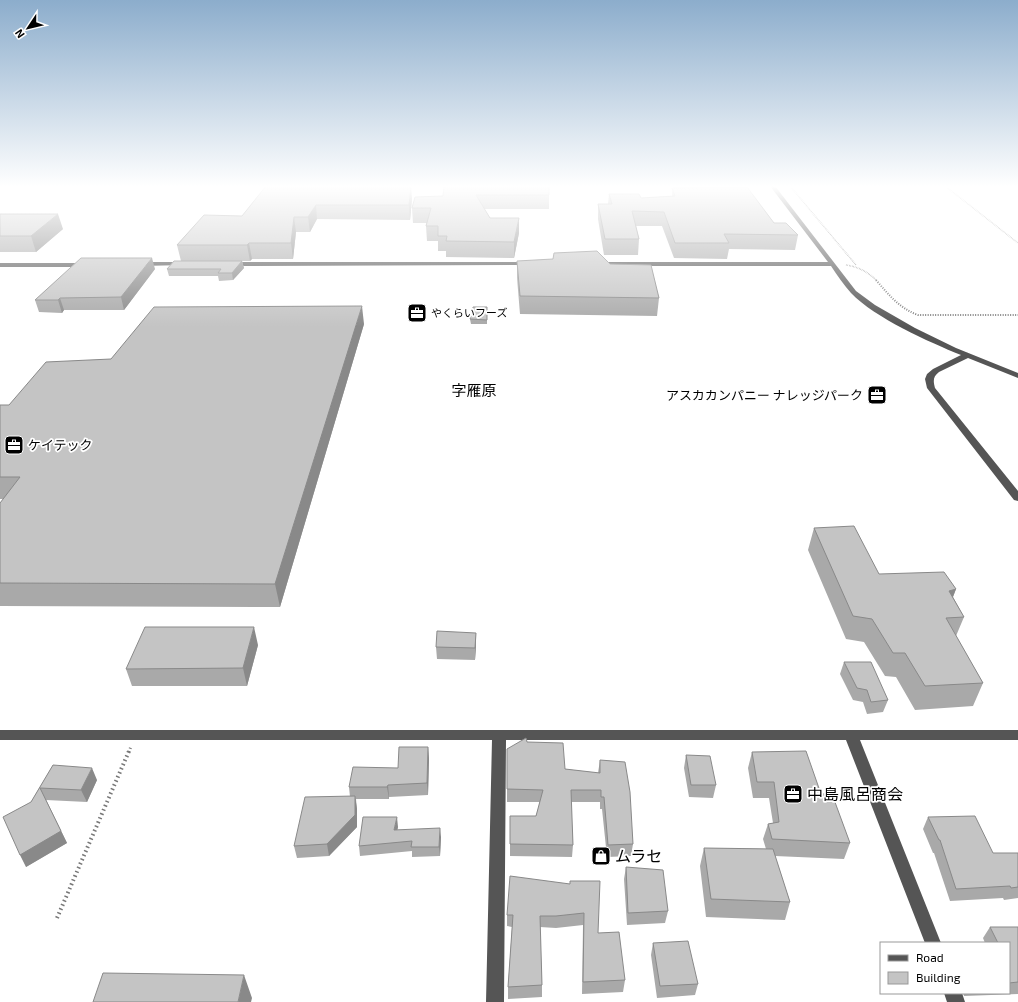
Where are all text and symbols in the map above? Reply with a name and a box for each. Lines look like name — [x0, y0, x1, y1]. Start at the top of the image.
north arrow — [8, 8, 48, 48]
text: N — [12, 27, 27, 41]
office icon: やくらいフーズ — [406, 302, 428, 324]
place label: やくらいフーズ — [431, 306, 507, 319]
district label: 字雁原 — [451, 381, 497, 399]
office icon: アスカカンパニー ナレッジパーク — [866, 384, 888, 406]
place label: アスカカンパニー ナレッジパーク — [666, 387, 863, 403]
office icon: ケイテック — [3, 434, 25, 456]
place label: ケイテック — [28, 437, 92, 453]
office icon: 中島風呂商会 — [782, 783, 804, 805]
place label: 中島風呂商会 — [807, 784, 903, 803]
shop icon: ムラセ — [590, 845, 612, 867]
place label: ムラセ — [615, 846, 662, 865]
legend — [880, 942, 1010, 994]
text: Road — [916, 950, 944, 964]
text: Building — [916, 970, 961, 984]

